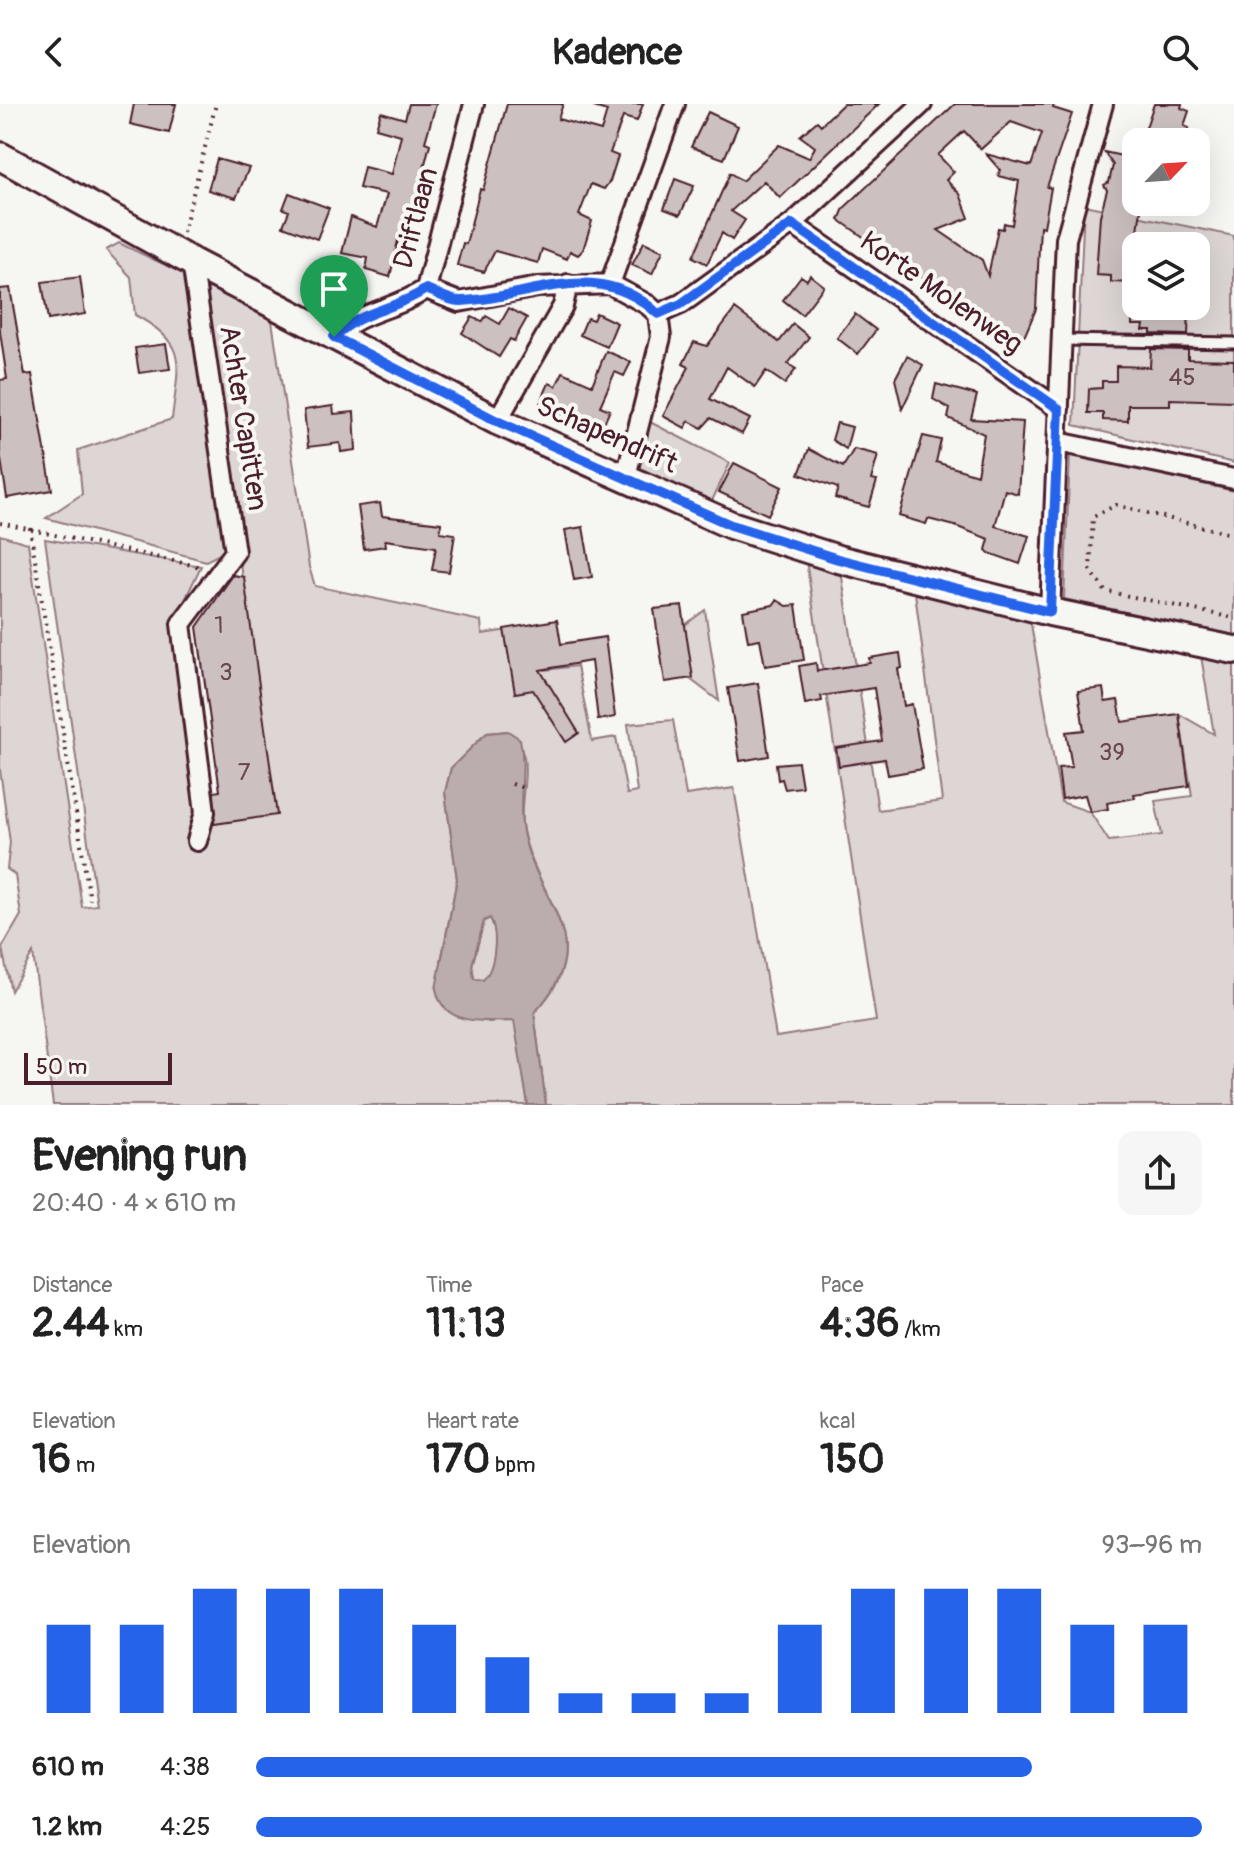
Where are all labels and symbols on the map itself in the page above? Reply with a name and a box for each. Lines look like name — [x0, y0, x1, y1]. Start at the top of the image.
north arrow — [1122, 128, 1210, 216]
street label: Driftlaan — [386, 164, 446, 272]
street label: Korte Molenweg — [853, 224, 1029, 362]
pin — [300, 255, 368, 337]
street label: Achter Capitten — [211, 323, 275, 513]
house number: 45 — [1169, 363, 1195, 392]
street label: Schapendrift — [531, 388, 683, 482]
house number: 1 — [214, 611, 224, 640]
house number: 3 — [219, 658, 233, 687]
house number: 39 — [1099, 738, 1125, 767]
house number: 7 — [238, 758, 251, 787]
scale bar — [24, 1049, 172, 1085]

